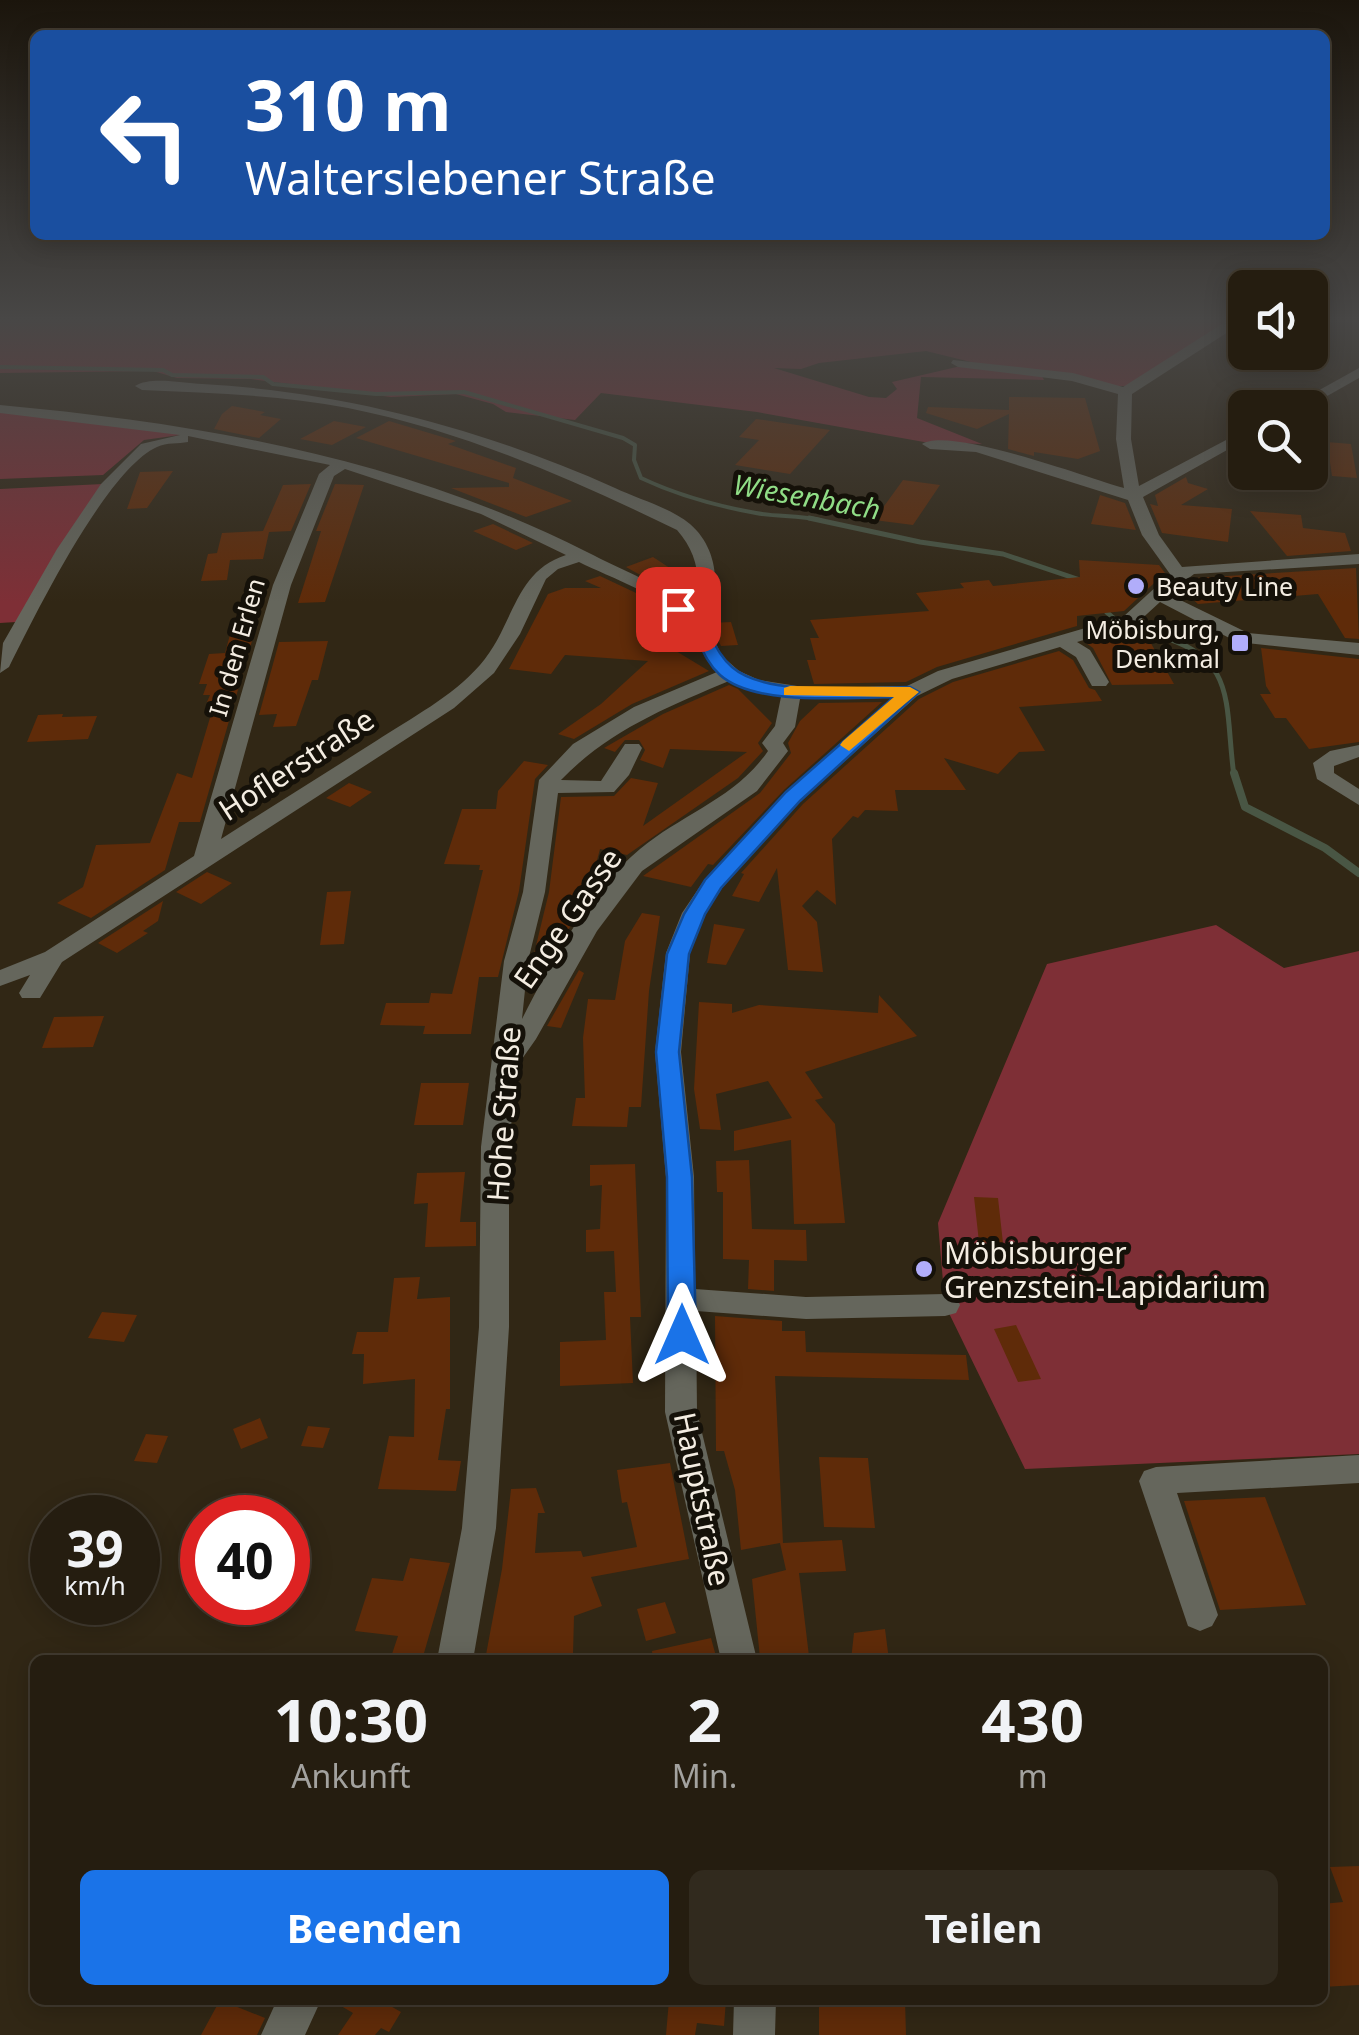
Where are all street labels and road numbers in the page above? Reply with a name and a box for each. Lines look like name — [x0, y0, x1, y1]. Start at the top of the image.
street label: In den Erlen — [200, 574, 272, 720]
street label: Hoflerstraße — [210, 698, 382, 830]
street label: Enge Gasse — [504, 840, 630, 996]
street label: Hohe Straße — [476, 1025, 530, 1203]
street label: Hauptstraße — [665, 1408, 741, 1590]

